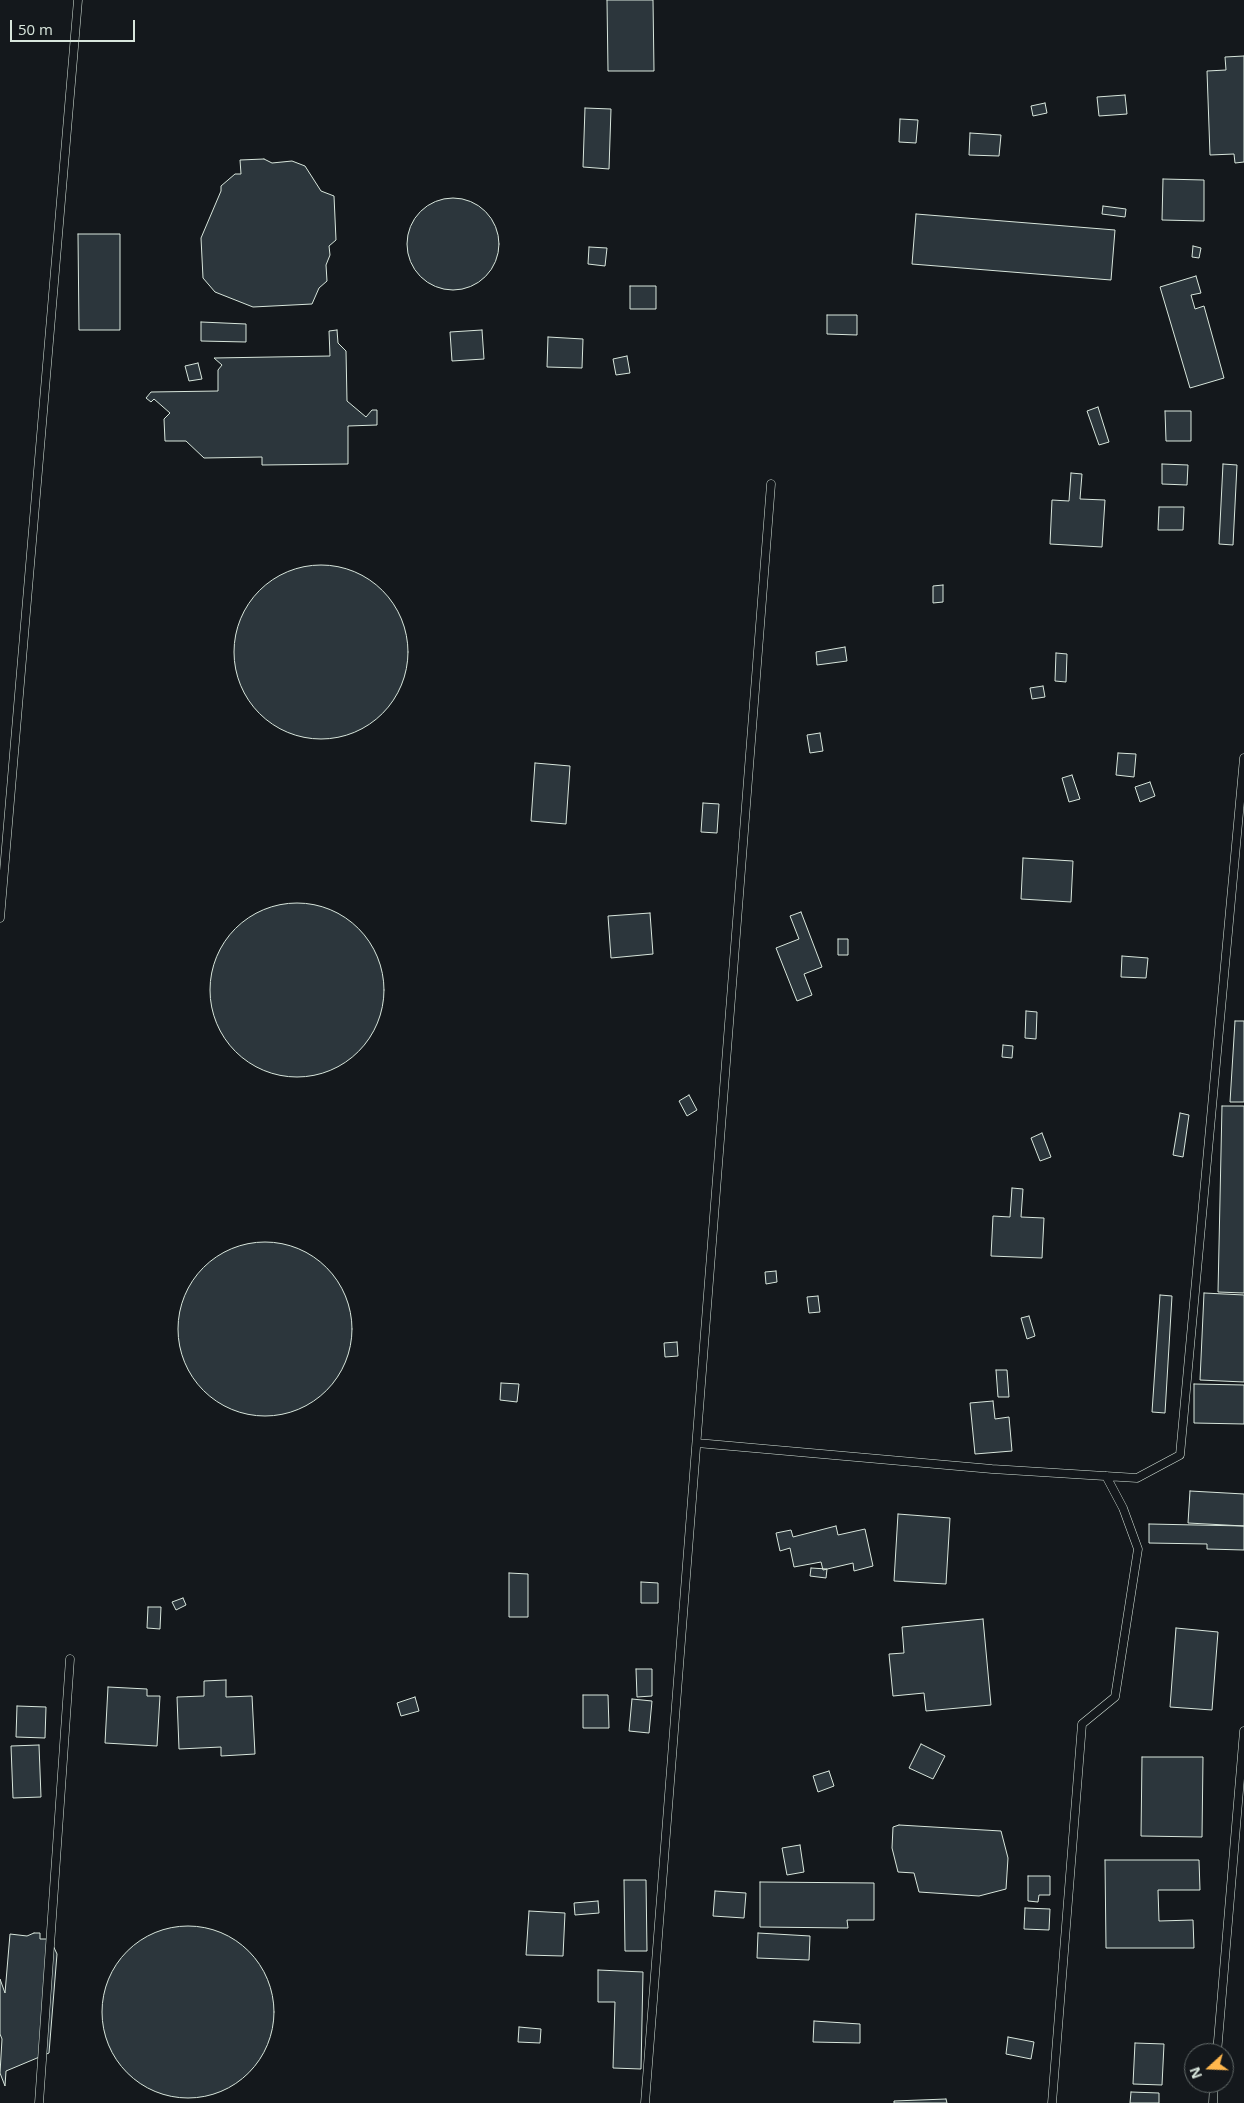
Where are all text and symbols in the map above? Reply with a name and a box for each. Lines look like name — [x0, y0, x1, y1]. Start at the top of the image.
scale bar — [12, 10, 138, 42]
text: 50 m — [18, 19, 53, 39]
north arrow — [1184, 2043, 1234, 2093]
text: N — [1185, 2064, 1206, 2082]

